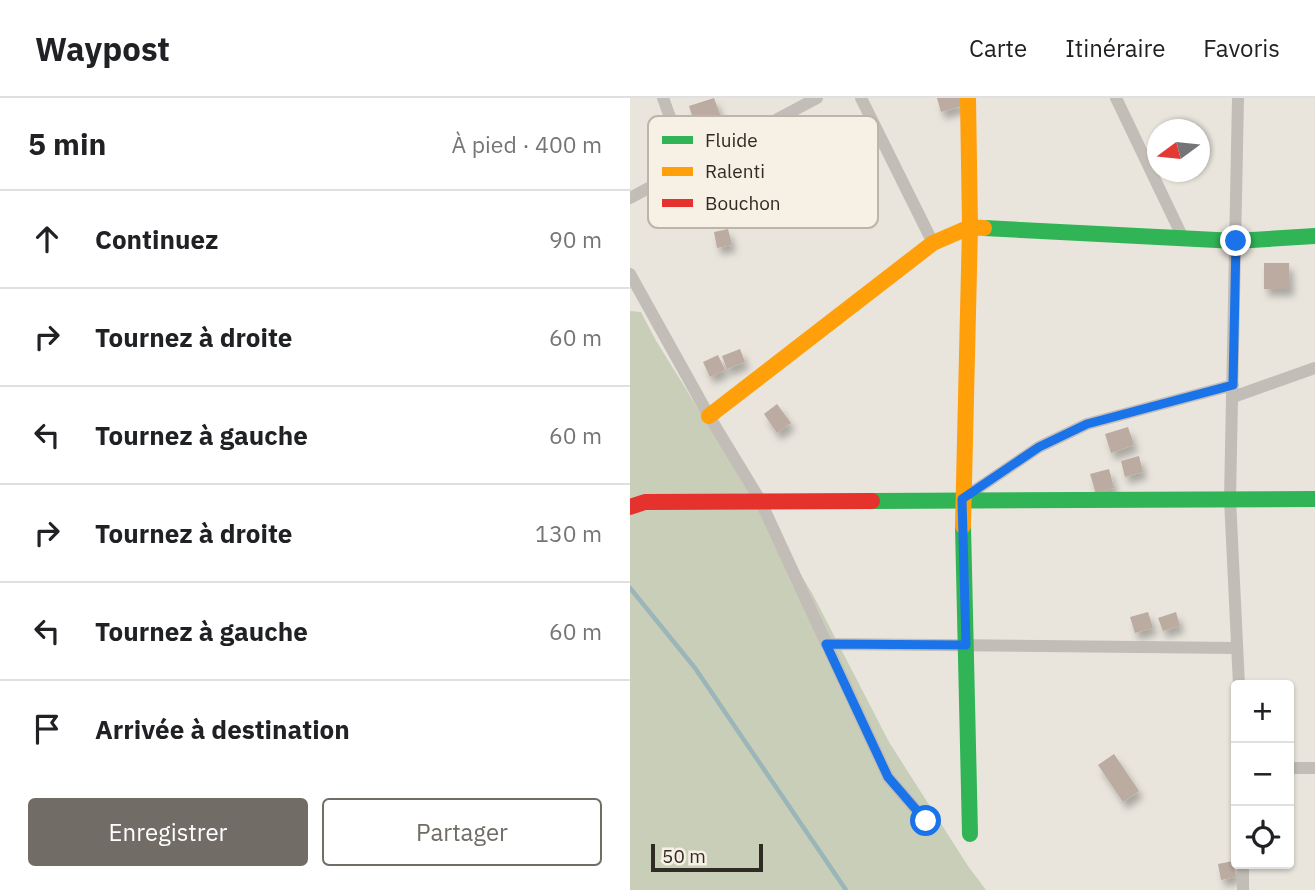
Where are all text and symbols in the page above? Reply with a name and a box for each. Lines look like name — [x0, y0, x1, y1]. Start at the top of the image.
text: Waypost — [35, 27, 170, 70]
text: Carte — [969, 32, 1027, 64]
text: Itinéraire — [1065, 32, 1165, 64]
text: Favoris — [1203, 32, 1280, 64]
legend — [648, 116, 878, 228]
north arrow — [1147, 119, 1210, 182]
text: 5 min — [28, 124, 106, 163]
text: Fluide — [705, 128, 758, 152]
text: À pied · 400 m — [452, 129, 602, 159]
text: Ralenti — [705, 159, 765, 183]
text: Bouchon — [705, 191, 781, 215]
icon: ahead — [28, 220, 66, 258]
text: Continuez — [95, 222, 218, 256]
text: 90 m — [549, 224, 602, 254]
route end — [1220, 225, 1251, 256]
icon: right — [28, 318, 66, 356]
text: Tournez à droite — [95, 320, 292, 354]
text: 60 m — [549, 322, 602, 352]
icon: left — [28, 416, 66, 454]
text: Tournez à gauche — [95, 418, 308, 452]
text: 60 m — [549, 420, 602, 450]
icon: right — [28, 514, 66, 552]
text: Tournez à droite — [95, 516, 292, 550]
text: 130 m — [535, 518, 602, 548]
icon: left — [28, 612, 66, 650]
text: Tournez à gauche — [95, 614, 308, 648]
text: 60 m — [549, 616, 602, 646]
map controls — [1231, 680, 1294, 869]
button: + — [1231, 680, 1294, 743]
icon: arrive — [28, 710, 66, 748]
text: Arrivée à destination — [95, 712, 350, 746]
button: − — [1231, 743, 1294, 806]
button: Enregistrer — [28, 798, 308, 866]
button: Partager — [322, 798, 602, 866]
route start — [910, 805, 941, 836]
button: locate — [1231, 806, 1294, 869]
scale bar — [651, 841, 763, 873]
text: 50 m — [662, 844, 706, 868]

